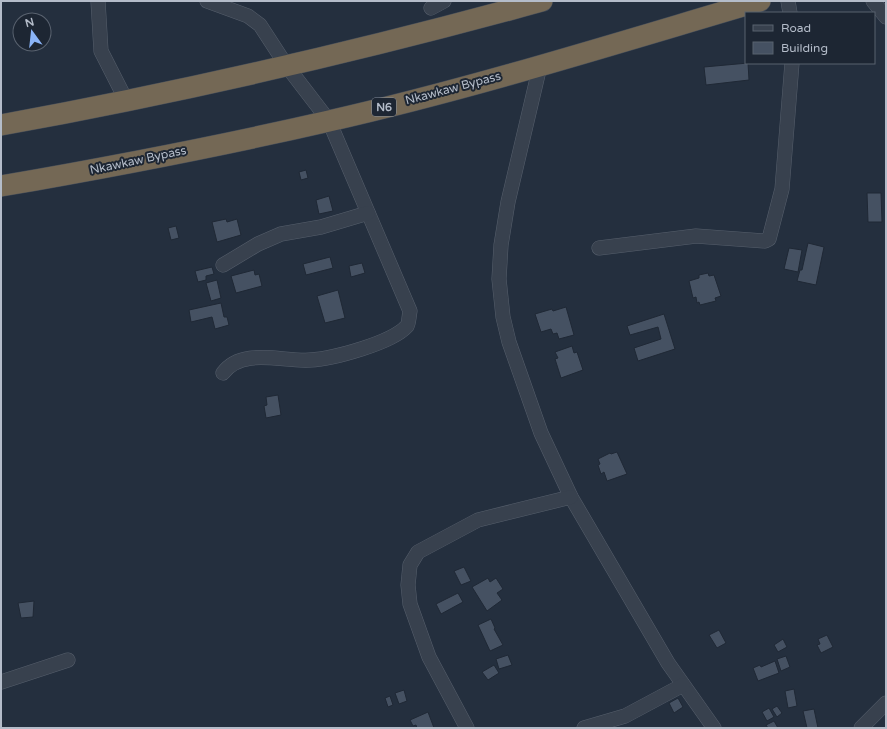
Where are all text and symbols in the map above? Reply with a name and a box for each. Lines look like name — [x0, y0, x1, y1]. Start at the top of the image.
north arrow — [12, 12, 52, 52]
legend — [745, 12, 875, 64]
text: N — [24, 15, 35, 30]
text: Road — [781, 21, 811, 35]
text: Building — [781, 41, 828, 55]
street label: Nkawkaw Bypass — [404, 68, 502, 107]
road number: N6 — [372, 98, 396, 116]
street label: Nkawkaw Bypass — [89, 143, 188, 177]

